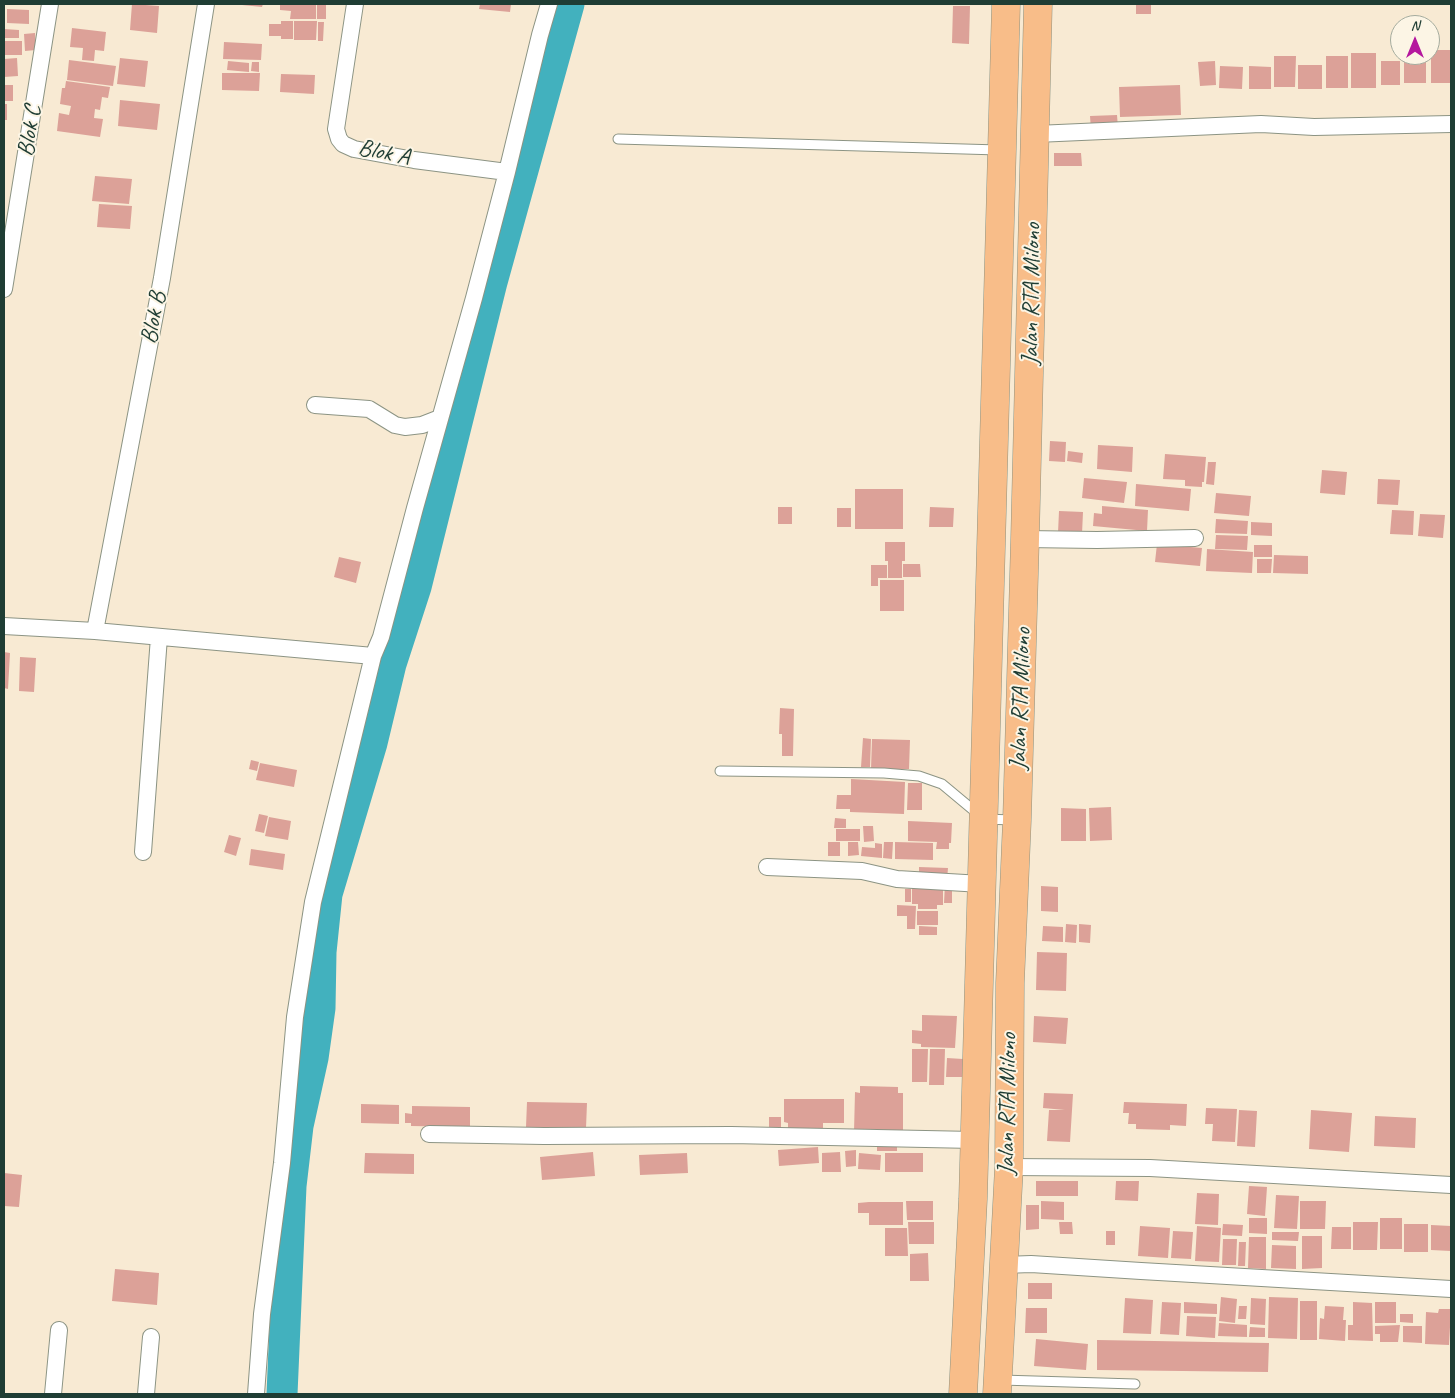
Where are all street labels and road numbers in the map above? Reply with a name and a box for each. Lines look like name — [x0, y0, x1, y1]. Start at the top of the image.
street label: Blok C — [12, 103, 48, 159]
street label: Blok A — [356, 134, 412, 172]
street label: Jalan RTA Milono — [1016, 223, 1048, 365]
street label: Blok B — [135, 290, 173, 346]
street label: Jalan RTA Milono — [1004, 627, 1038, 771]
street label: Jalan RTA Milono — [992, 1033, 1024, 1175]

